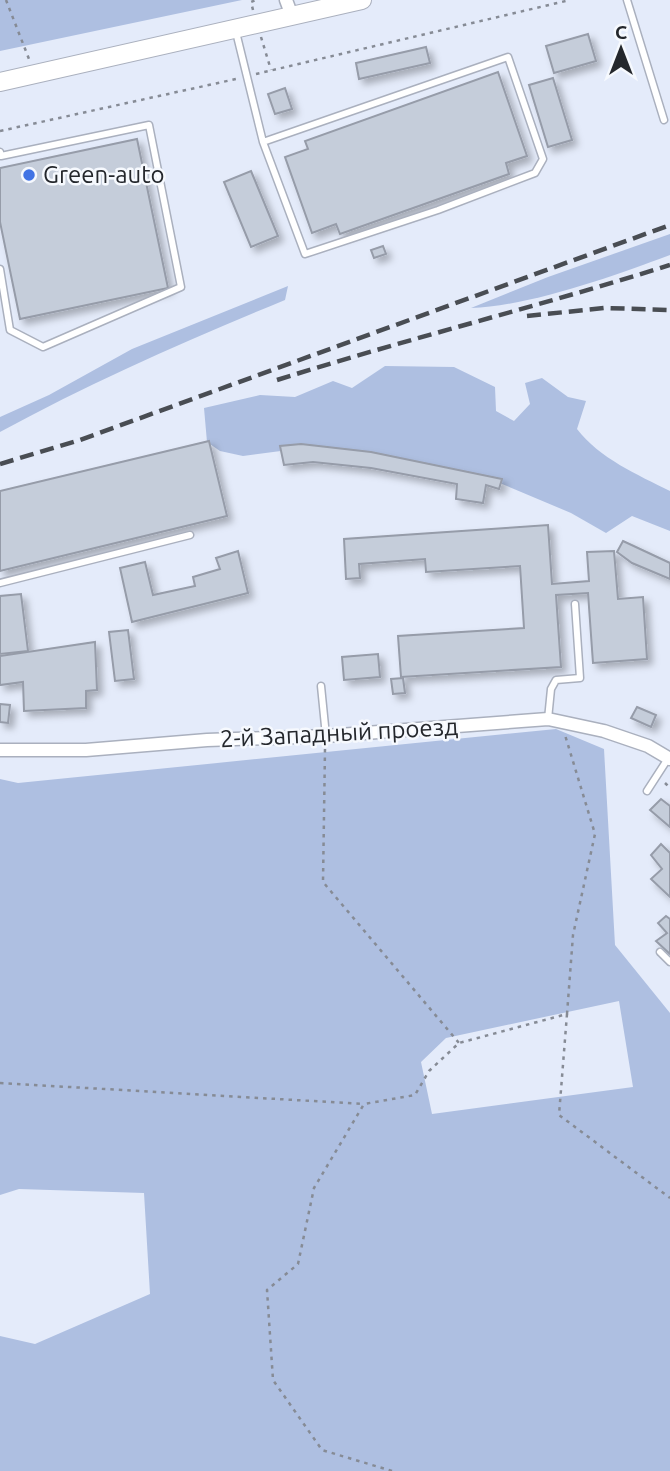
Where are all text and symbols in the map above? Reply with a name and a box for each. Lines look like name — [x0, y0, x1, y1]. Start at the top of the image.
north arrow — [586, 14, 656, 84]
text: С — [615, 21, 627, 43]
place label: Green-auto — [43, 161, 165, 188]
marker: Green-auto — [21, 167, 37, 183]
street label: 2-й Западный проезд — [219, 713, 459, 752]

